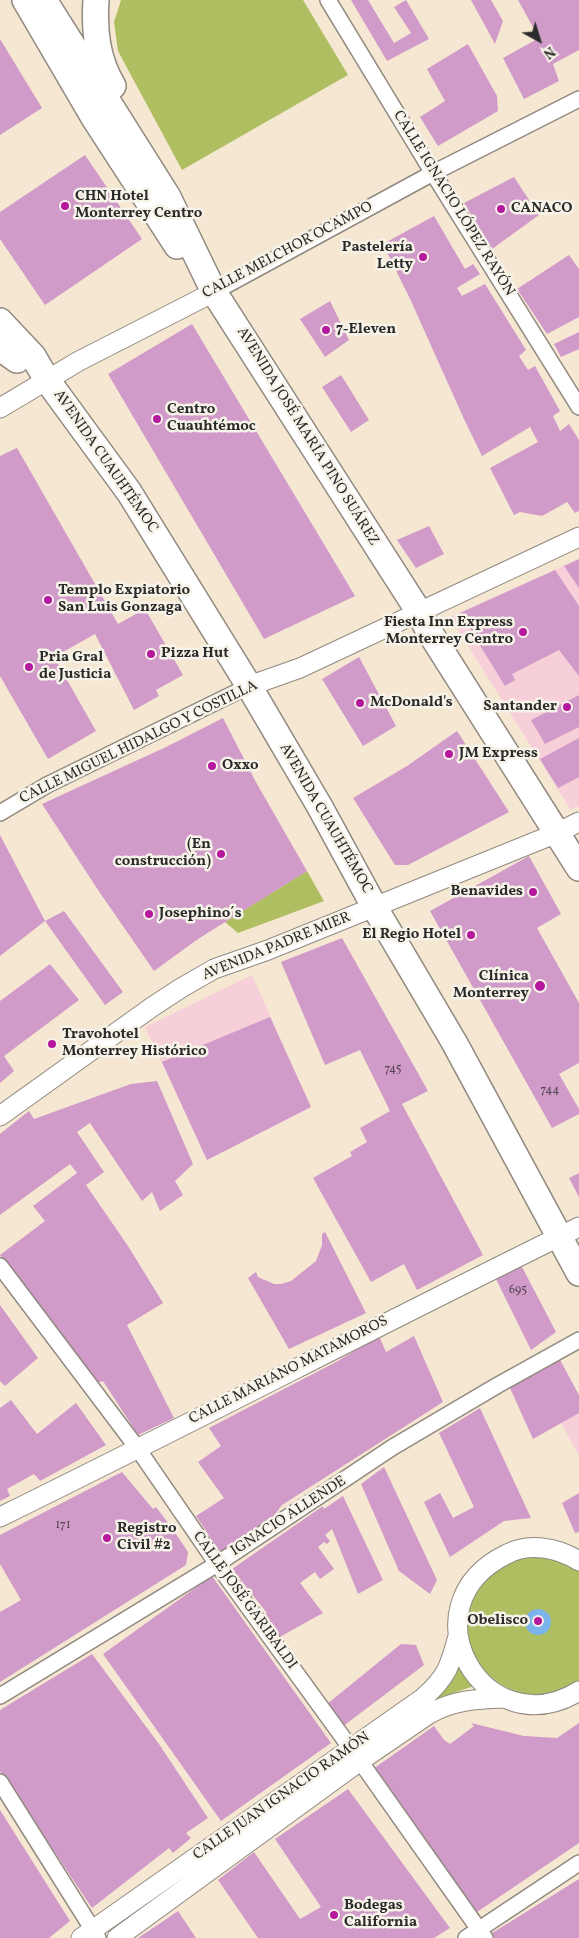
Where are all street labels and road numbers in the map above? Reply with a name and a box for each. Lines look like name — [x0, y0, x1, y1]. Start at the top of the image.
street label: CALLE IGNACIO LÓPEZ RAYÓN — [388, 108, 518, 300]
street label: CALLE MELCHOR OCAMPO — [200, 198, 376, 304]
street label: AVENIDA JOSÉ MARÍA PINO SUÁREZ — [232, 324, 382, 550]
street label: AVENIDA CUAUHTÉMOC — [49, 387, 161, 537]
street label: CALLE MIGUEL HIDALGO Y COSTILLA — [17, 677, 261, 809]
street label: AVENIDA CUAUHTÉMOC — [275, 741, 375, 897]
street label: AVENIDA PADRE MIER — [200, 909, 354, 985]
street label: CALLE MARIANO MATAMOROS — [187, 1313, 391, 1429]
street label: IGNACIO ALLENDE — [228, 1473, 350, 1561]
street label: CALLE JOSÉ GARIBALDI — [188, 1529, 300, 1673]
street label: CALLE JUAN IGNACIO RAMÓN — [190, 1729, 374, 1865]

